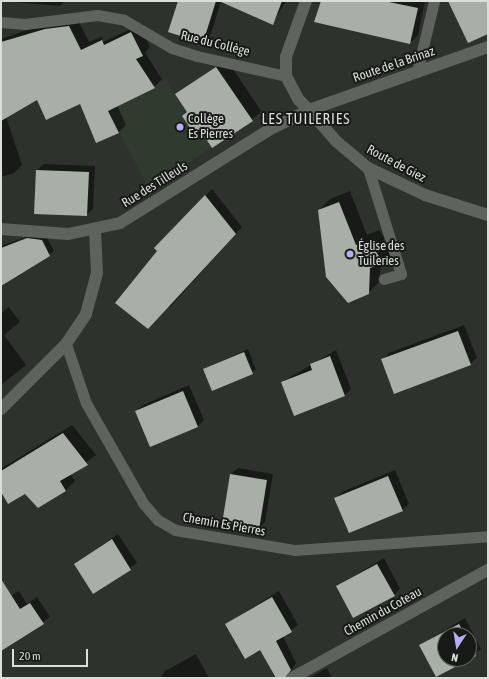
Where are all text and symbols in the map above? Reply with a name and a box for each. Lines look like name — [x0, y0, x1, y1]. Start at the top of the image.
street label: Rue du Collège — [179, 28, 251, 60]
street label: Route de la Brinaz — [351, 44, 437, 86]
district label: LES TUILERIES — [261, 110, 351, 128]
place label: Collège Es Pierres — [188, 112, 233, 143]
marker: Collège Es Pierres — [175, 122, 185, 132]
street label: Route de Giez — [364, 142, 428, 186]
street label: Rue des Tilleuls — [119, 159, 191, 211]
place label: Église des Tuileries — [358, 239, 404, 270]
marker: Église des Tuileries — [345, 249, 355, 259]
street label: Chemin Es Pierres — [181, 510, 267, 540]
street label: Chemin du Coteau — [341, 584, 425, 640]
north arrow — [437, 627, 477, 667]
scale bar — [14, 641, 90, 667]
text: 20 m — [19, 649, 41, 663]
text: N — [450, 651, 459, 664]

